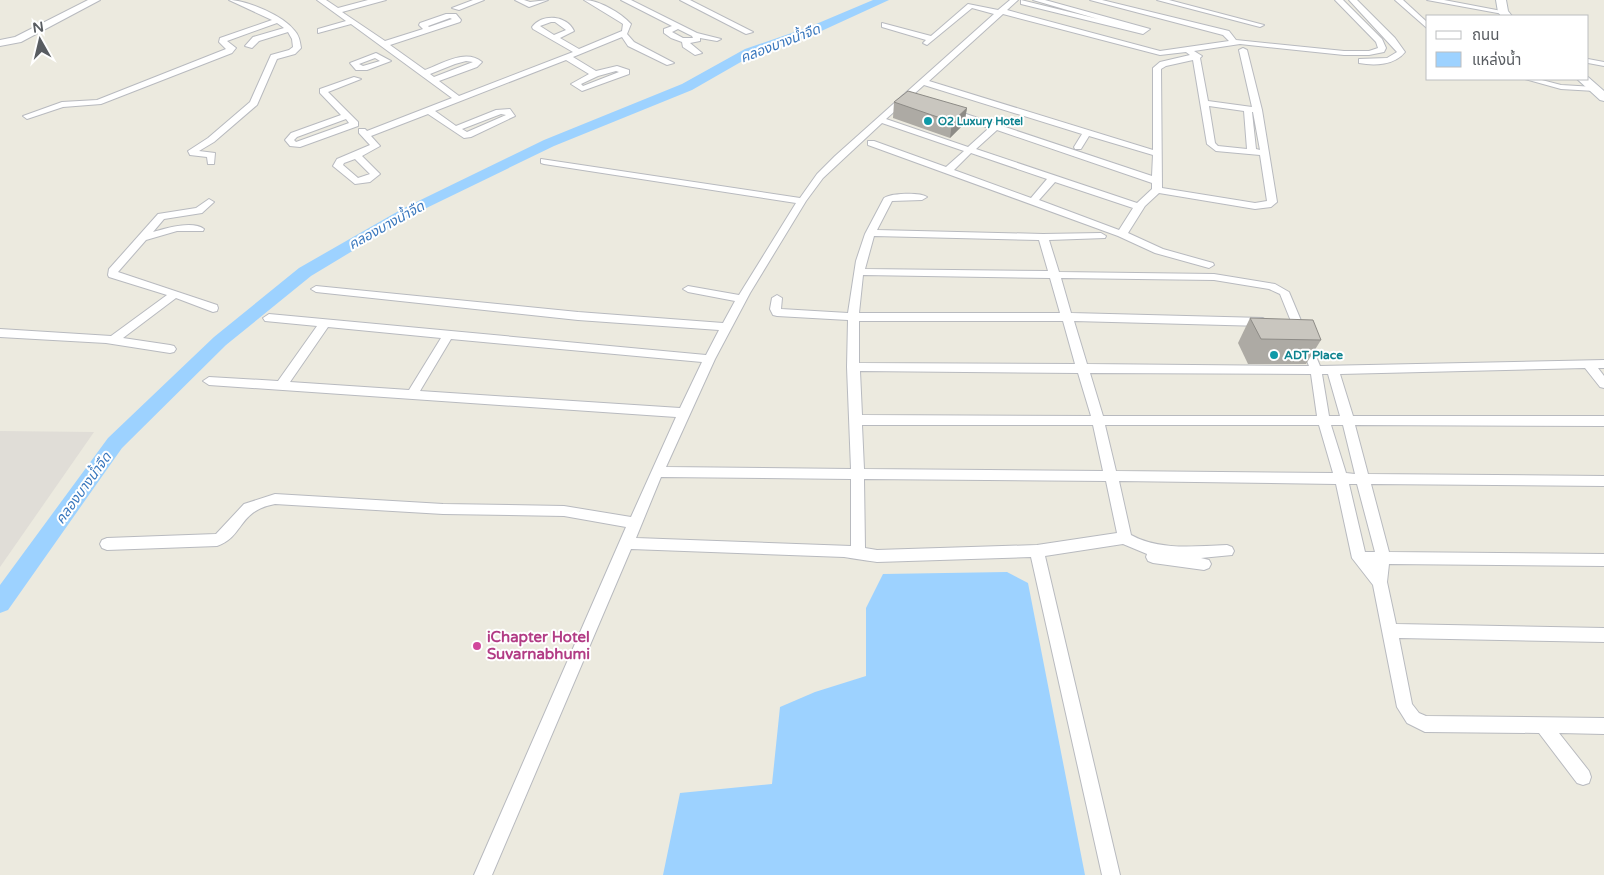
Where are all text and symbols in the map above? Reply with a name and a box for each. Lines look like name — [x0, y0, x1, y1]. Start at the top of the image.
north arrow — [15, 15, 65, 65]
legend — [1426, 15, 1589, 80]
text: N — [32, 18, 45, 37]
water label: คลองบางน้ำจืด — [737, 18, 823, 66]
text: ถนน — [1472, 26, 1499, 44]
text: แหล่งน้ำ — [1472, 49, 1521, 69]
marker: O2 Luxury Hotel — [922, 115, 934, 127]
place label: O2 Luxury Hotel — [938, 115, 1023, 129]
water label: คลองบางน้ำจืด — [344, 196, 427, 253]
place label: ADT Place — [1284, 348, 1343, 362]
marker: ADT Place — [1268, 349, 1280, 361]
water label: คลองบางน้ำจืด — [50, 448, 115, 527]
place label: iChapter Hotel Suvarnabhumi — [487, 628, 590, 663]
marker: iChapter Hotel Suvarnabhumi — [471, 640, 483, 652]

